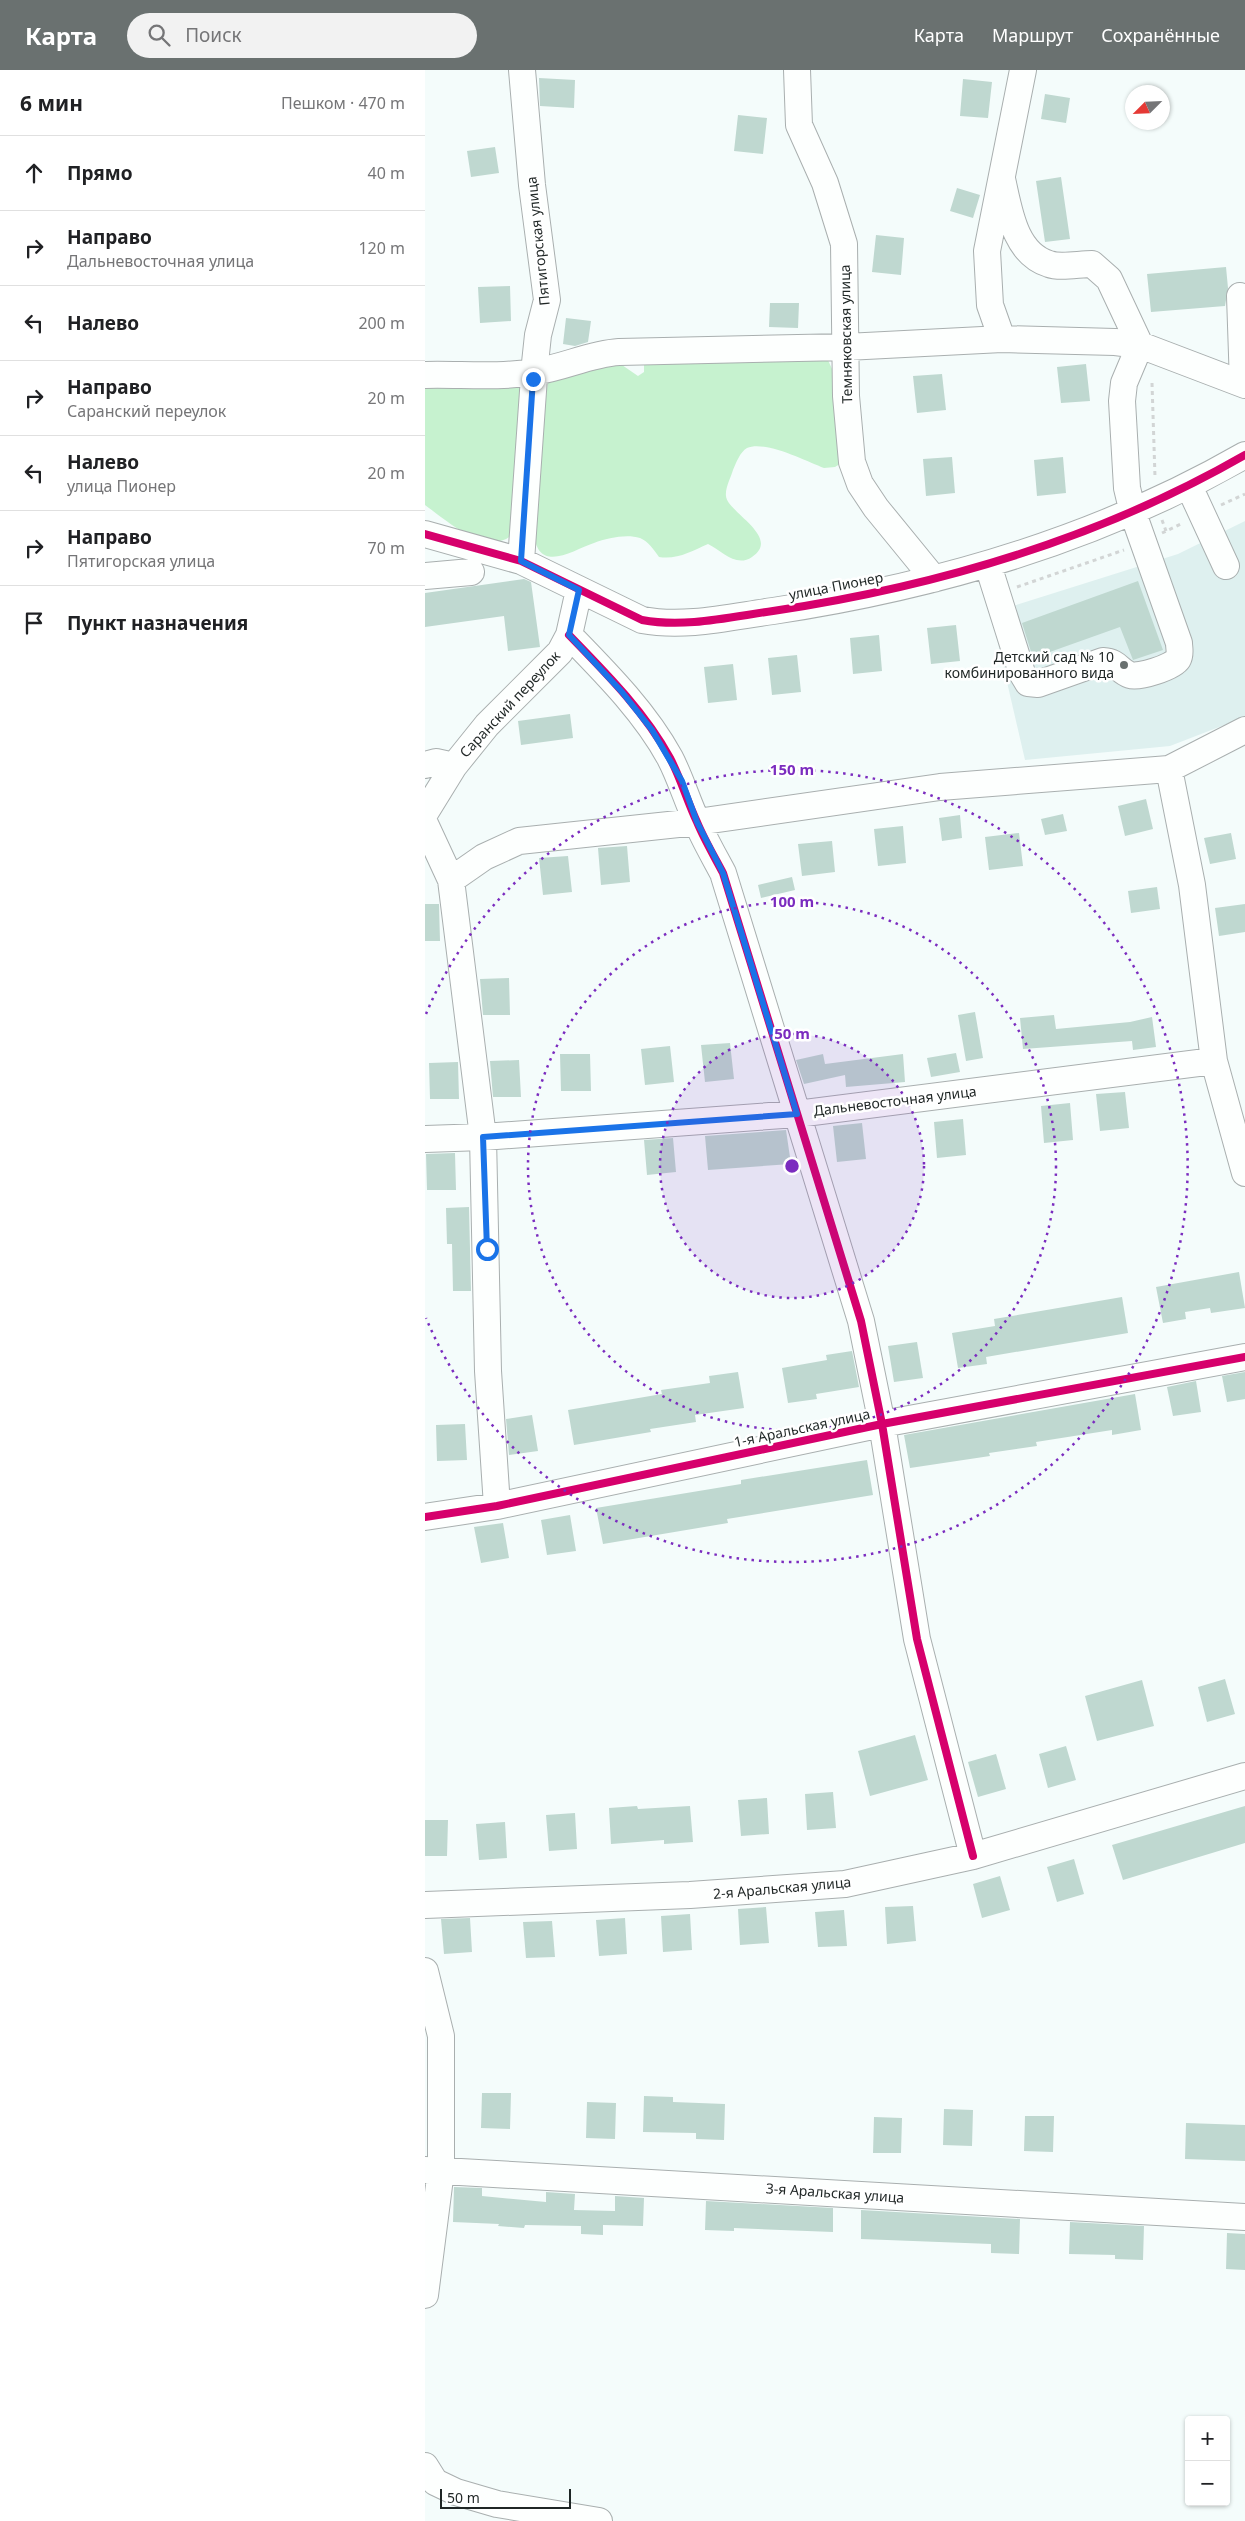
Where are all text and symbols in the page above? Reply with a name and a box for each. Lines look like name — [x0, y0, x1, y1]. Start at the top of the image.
search box — [127, 13, 477, 58]
text: Карта — [25, 19, 97, 52]
icon: search — [145, 21, 173, 49]
text: Поиск — [185, 22, 242, 48]
text: Карта — [914, 23, 964, 47]
text: Маршрут — [992, 23, 1073, 47]
text: Сохранённые — [1101, 23, 1220, 47]
north arrow — [1125, 85, 1170, 130]
text: 6 мин — [20, 89, 83, 117]
text: Пешком · 470 m — [281, 92, 405, 114]
icon: ahead — [20, 159, 48, 187]
text: Прямо — [67, 160, 133, 186]
text: 40 m — [368, 162, 405, 184]
street label: Пятигорская улица — [521, 176, 554, 307]
text: Направо — [67, 224, 152, 250]
icon: right — [20, 234, 48, 262]
text: 120 m — [358, 237, 405, 259]
text: Дальневосточная улица — [67, 250, 254, 272]
street label: Темняковская улица — [835, 264, 856, 404]
icon: left — [20, 309, 48, 337]
text: Налево — [67, 310, 139, 336]
text: 200 m — [358, 312, 405, 334]
route end — [522, 368, 545, 391]
text: Направо — [67, 374, 152, 400]
icon: right — [20, 384, 48, 412]
text: 20 m — [368, 387, 405, 409]
text: Саранский переулок — [67, 400, 226, 422]
text: Налево — [67, 449, 139, 475]
icon: left — [20, 459, 48, 487]
text: 20 m — [368, 462, 405, 484]
text: улица Пионер — [67, 475, 176, 497]
text: Направо — [67, 524, 152, 550]
icon: right — [20, 534, 48, 562]
text: 70 m — [368, 537, 405, 559]
text: Пятигорская улица — [67, 550, 215, 572]
street label: улица Пионер — [787, 567, 885, 604]
icon: arrive — [20, 609, 48, 637]
text: Пункт назначения — [67, 610, 248, 636]
street label: Саранский переулок — [455, 646, 564, 761]
place label: Детский сад № 10 комбинированного вида — [945, 647, 1114, 682]
marker: Детский сад № 10 комбинированного вида — [1118, 659, 1130, 671]
text: 150 m — [770, 759, 814, 779]
text: 100 m — [770, 891, 814, 911]
text: 50 m — [774, 1023, 810, 1043]
street label: Дальневосточная улица — [812, 1081, 977, 1120]
centre of rings — [783, 1157, 801, 1175]
route start — [476, 1238, 499, 1261]
street label: 1-я Аральская улица — [732, 1404, 872, 1451]
street label: 2-я Аральская улица — [712, 1872, 852, 1903]
street label: 3-я Аральская улица — [765, 2178, 905, 2207]
map controls — [1185, 2416, 1230, 2506]
button: + — [1185, 2416, 1230, 2461]
button: − — [1185, 2461, 1230, 2506]
scale bar — [440, 2486, 571, 2509]
text: 50 m — [447, 2488, 480, 2507]

